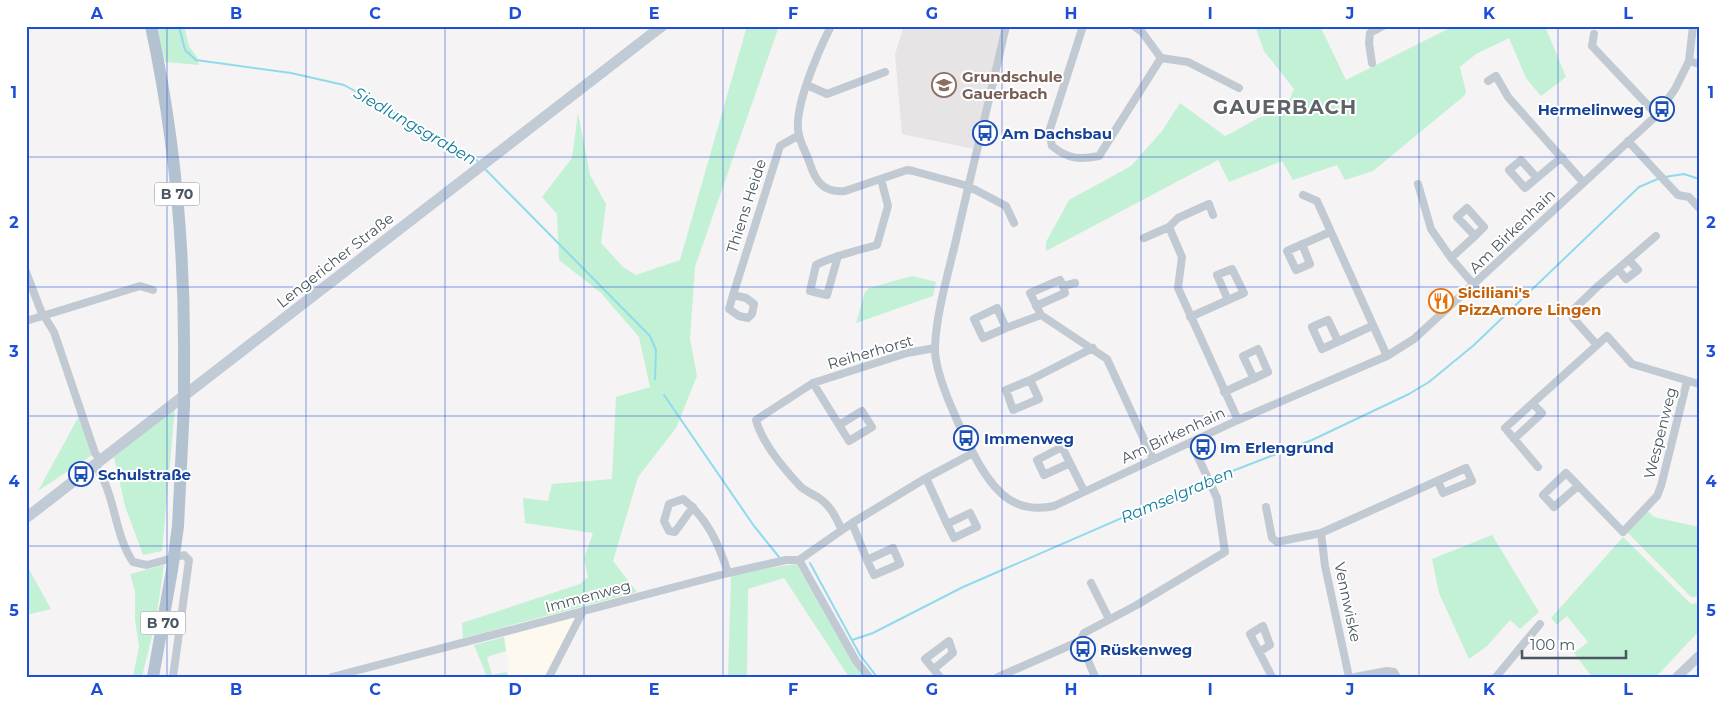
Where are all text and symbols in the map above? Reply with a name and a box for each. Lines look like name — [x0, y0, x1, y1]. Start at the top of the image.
text: A — [90, 4, 104, 23]
text: B — [230, 4, 242, 23]
text: C — [369, 4, 381, 23]
text: D — [508, 4, 522, 23]
text: E — [649, 4, 659, 23]
text: F — [788, 4, 798, 23]
text: G — [926, 4, 938, 23]
text: H — [1065, 4, 1077, 23]
text: I — [1207, 4, 1213, 23]
text: J — [1345, 4, 1354, 23]
text: K — [1483, 4, 1496, 23]
text: L — [1623, 4, 1633, 23]
place label: Grundschule Gauerbach — [962, 67, 1063, 103]
school or university icon: Grundschule Gauerbach — [931, 72, 957, 98]
text: 1 — [11, 83, 17, 102]
water label: Siedlungsgraben — [350, 83, 480, 169]
text: 1 — [1708, 83, 1714, 102]
district label: GAUERBACH — [1213, 95, 1357, 119]
bus stop icon: Hermelinweg — [1649, 96, 1675, 122]
place label: Hermelinweg — [1538, 100, 1644, 119]
bus stop icon: Am Dachsbau — [972, 120, 998, 146]
place label: Am Dachsbau — [1001, 124, 1112, 143]
street label: Thiens Heide — [722, 157, 770, 255]
road number: B 70 — [154, 182, 200, 205]
street label: Am Birkenhain — [1465, 185, 1559, 277]
street label: Lengericher Straße — [273, 208, 397, 312]
text: 2 — [9, 213, 19, 232]
text: 2 — [1706, 213, 1716, 232]
place label: Siciliani's PizzAmore Lingen — [1458, 283, 1601, 319]
restaurant icon: Siciliani's PizzAmore Lingen — [1428, 288, 1454, 314]
street label: Reiherhorst — [825, 331, 915, 373]
text: 3 — [8, 342, 19, 361]
text: 3 — [1705, 342, 1716, 361]
street label: Wespenweg — [1639, 385, 1681, 481]
street label: Am Birkenhain — [1118, 403, 1228, 467]
bus stop icon: Immenweg — [953, 425, 979, 451]
place label: Immenweg — [984, 429, 1074, 448]
bus stop icon: Im Erlengrund — [1190, 434, 1216, 460]
place label: Im Erlengrund — [1220, 438, 1334, 457]
bus stop icon: Schulstraße — [68, 461, 94, 487]
water label: Ramselgraben — [1118, 463, 1236, 527]
place label: Schulstraße — [98, 465, 191, 484]
text: 4 — [8, 472, 20, 491]
text: 4 — [1705, 472, 1717, 491]
street label: Vennwiske — [1330, 560, 1366, 644]
street label: Immenweg — [543, 575, 633, 617]
text: 5 — [9, 601, 19, 620]
text: 5 — [1706, 601, 1716, 620]
road number: B 70 — [140, 612, 186, 634]
scale bar — [1522, 628, 1626, 660]
text: 100 m — [1530, 635, 1575, 654]
bus stop icon: Rüskenweg — [1070, 636, 1096, 662]
place label: Rüskenweg — [1100, 640, 1192, 659]
text: A — [90, 680, 104, 699]
text: B — [230, 680, 242, 699]
text: C — [369, 680, 381, 699]
text: D — [508, 680, 522, 699]
text: E — [649, 680, 659, 699]
text: F — [788, 680, 798, 699]
text: G — [926, 680, 938, 699]
text: H — [1065, 680, 1077, 699]
text: I — [1207, 680, 1213, 699]
text: J — [1345, 680, 1354, 699]
text: K — [1483, 680, 1496, 699]
text: L — [1623, 680, 1633, 699]

